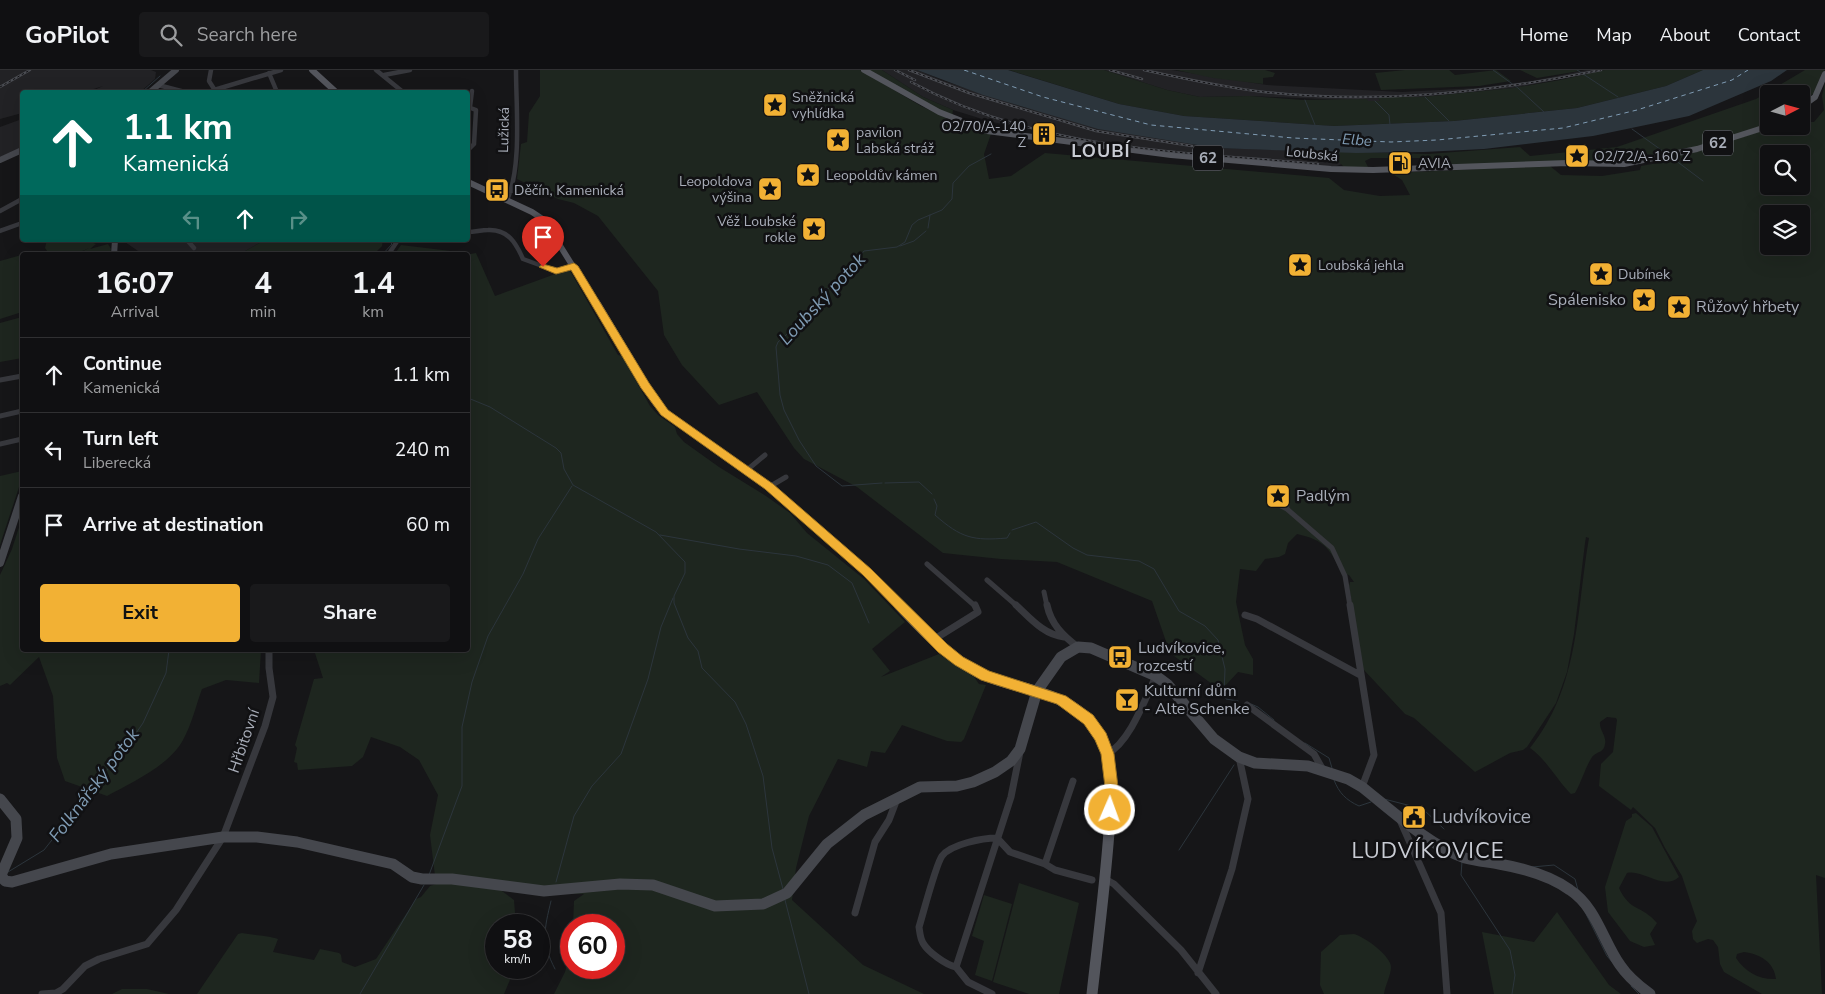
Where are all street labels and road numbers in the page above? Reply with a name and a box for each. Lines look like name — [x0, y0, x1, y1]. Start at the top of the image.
street label: Lužická — [494, 107, 514, 153]
road number: 62 — [1703, 130, 1733, 156]
street label: Loubská — [1285, 142, 1339, 166]
road number: 62 — [1193, 146, 1223, 170]
street label: Hřbitovní — [223, 705, 266, 776]

